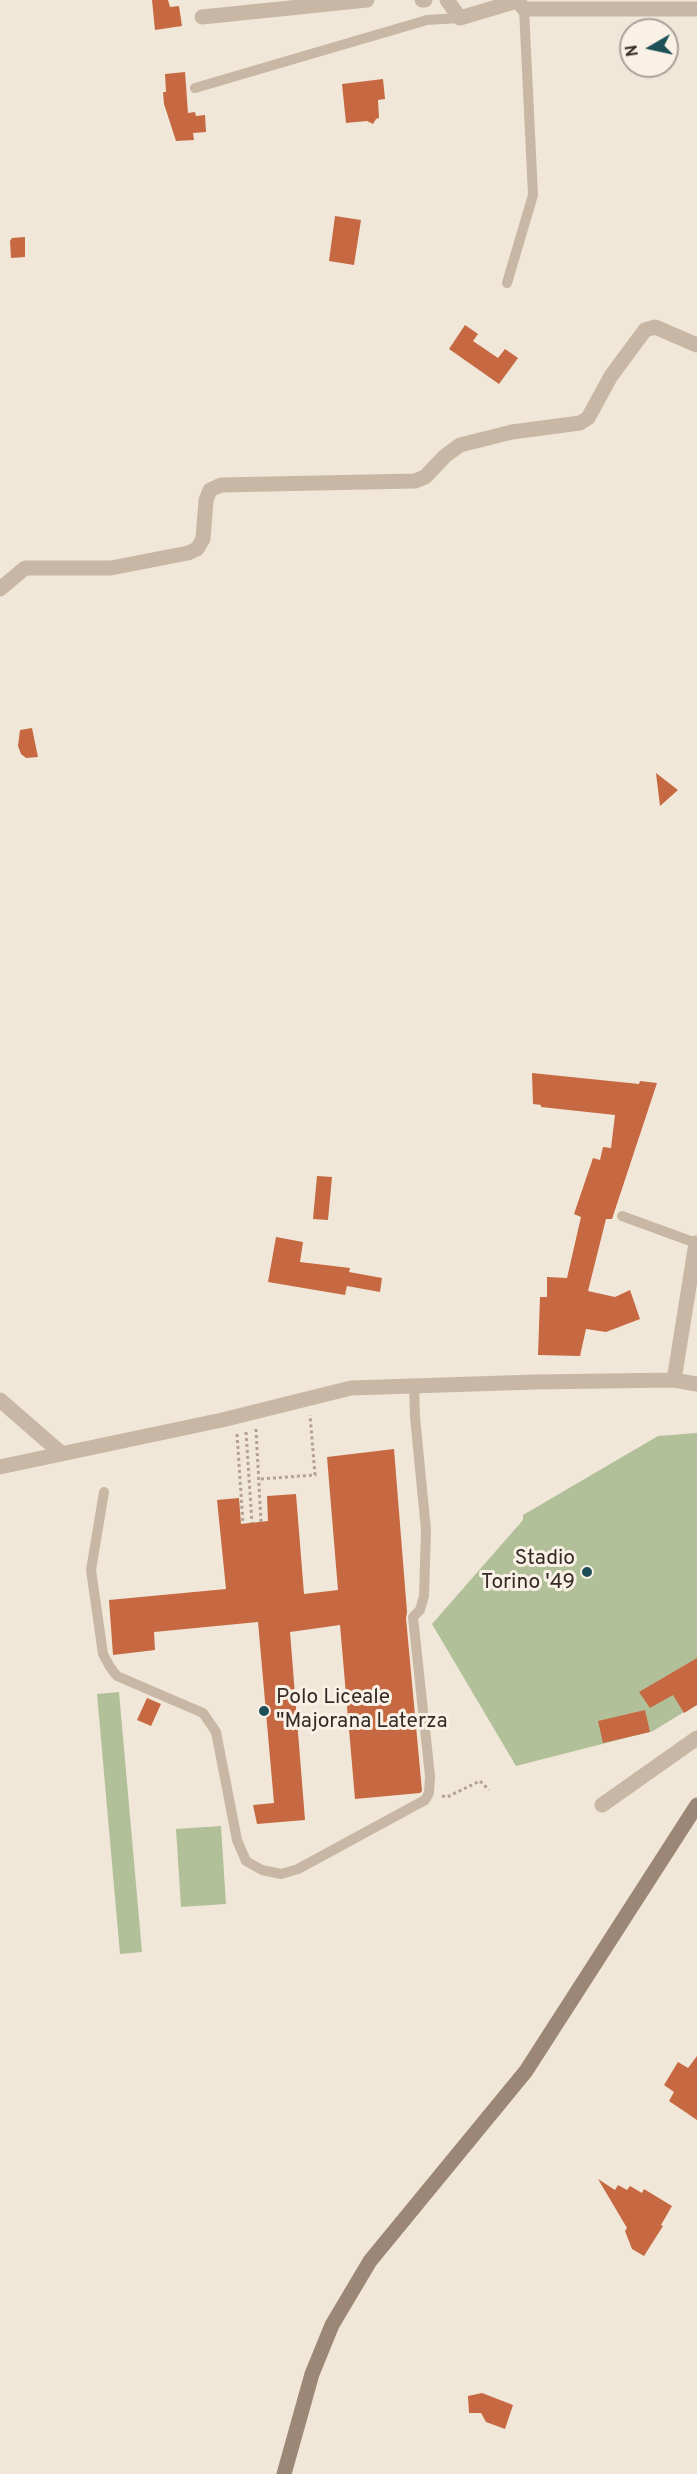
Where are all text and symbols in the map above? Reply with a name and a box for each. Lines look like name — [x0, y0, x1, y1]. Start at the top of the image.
north arrow — [619, 18, 679, 78]
text: N — [622, 43, 644, 58]
place label: Stadio Torino '49 — [481, 1547, 575, 1597]
marker: Stadio Torino '49 — [580, 1565, 594, 1579]
place label: Polo Liceale "Majorana Laterza — [276, 1686, 448, 1736]
marker: Polo Liceale "Majorana Laterza — [257, 1704, 271, 1718]

